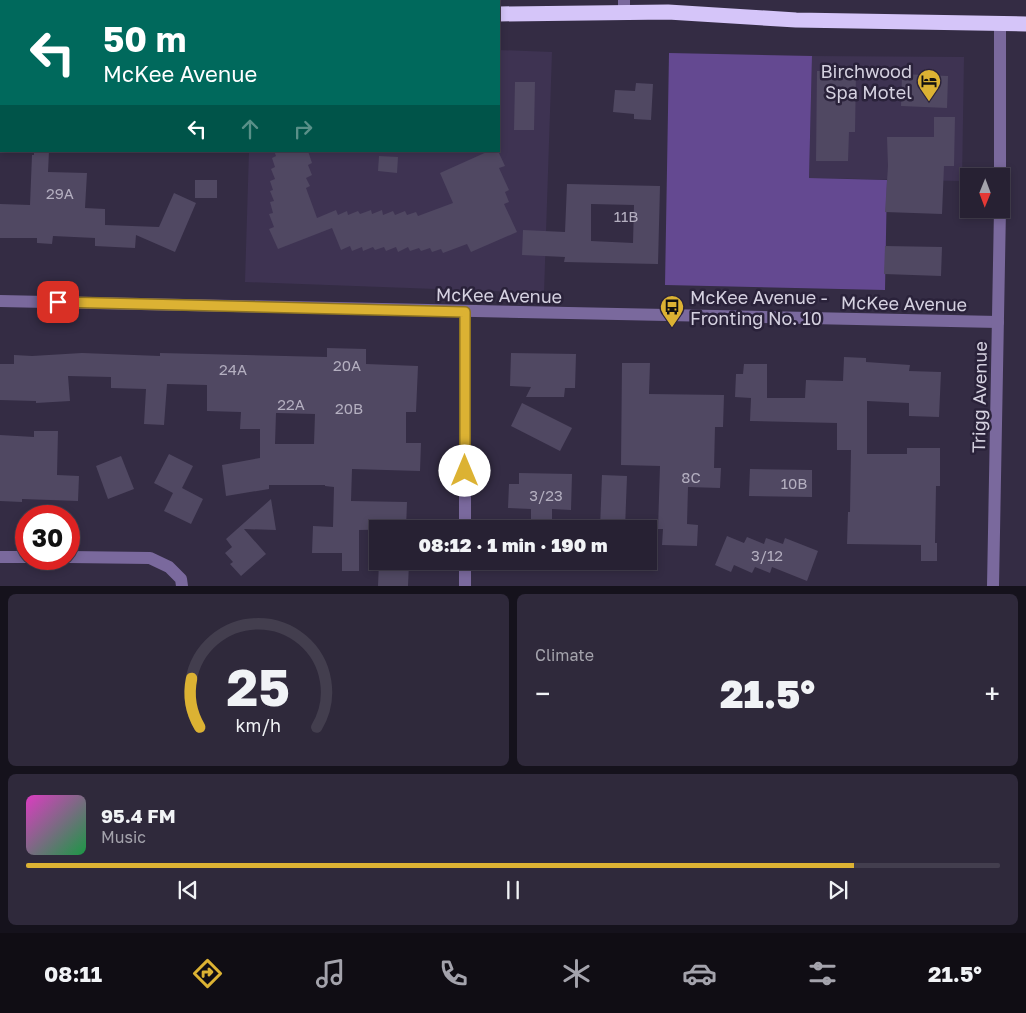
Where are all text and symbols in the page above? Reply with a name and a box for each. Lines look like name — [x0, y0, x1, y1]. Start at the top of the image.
text: 50 m — [103, 18, 186, 60]
icon: left — [20, 20, 85, 85]
text: McKee Avenue — [103, 60, 257, 87]
place label: Birchwood Spa Motel — [821, 60, 912, 103]
hotel icon: Birchwood Spa Motel — [916, 68, 942, 102]
icon: left — [183, 115, 211, 143]
icon: ahead — [236, 115, 264, 143]
icon: right — [289, 115, 317, 143]
north arrow — [960, 168, 1010, 218]
map controls — [960, 168, 1010, 218]
house number: 29A — [46, 184, 74, 202]
house number: 11B — [614, 207, 638, 225]
pin — [37, 281, 79, 323]
street label: McKee Avenue — [436, 283, 562, 307]
place label: McKee Avenue - Fronting No. 10 — [690, 286, 828, 329]
icon: arrive — [44, 288, 72, 316]
street label: McKee Avenue — [841, 291, 967, 315]
bus stop icon: McKee Avenue - Fronting No. 10 — [659, 294, 685, 328]
street label: Trigg Avenue — [967, 341, 991, 453]
house number: 20A — [333, 356, 361, 374]
house number: 24A — [219, 360, 247, 378]
house number: 22A — [277, 395, 305, 413]
house number: 20B — [335, 399, 363, 417]
position arrow — [438, 444, 490, 496]
house number: 8C — [681, 468, 701, 486]
house number: 10B — [781, 474, 807, 492]
house number: 3/23 — [529, 486, 563, 504]
speed limit sign: 30 — [15, 505, 80, 570]
text: 08:12 · 1 min · 190 m — [418, 533, 608, 556]
house number: 3/12 — [751, 546, 783, 564]
text: Climate — [535, 645, 594, 665]
text: 25 — [227, 655, 290, 717]
text: 21.5° — [720, 671, 815, 716]
text: − — [535, 677, 550, 710]
text: + — [985, 677, 1000, 710]
text: km/h — [236, 714, 281, 736]
text: 95.4 FM — [101, 804, 176, 827]
text: Music — [101, 827, 146, 847]
icon: previous — [174, 876, 202, 904]
icon: pause — [499, 876, 527, 904]
icon: next — [824, 876, 852, 904]
icon: directions — [190, 956, 225, 991]
icon: music — [313, 956, 348, 991]
icon: phone — [436, 956, 471, 991]
icon: climate — [559, 956, 594, 991]
icon: car — [682, 956, 717, 991]
icon: filters — [805, 956, 840, 991]
text: 08:11 — [44, 960, 102, 987]
text: 21.5° — [928, 960, 982, 987]

